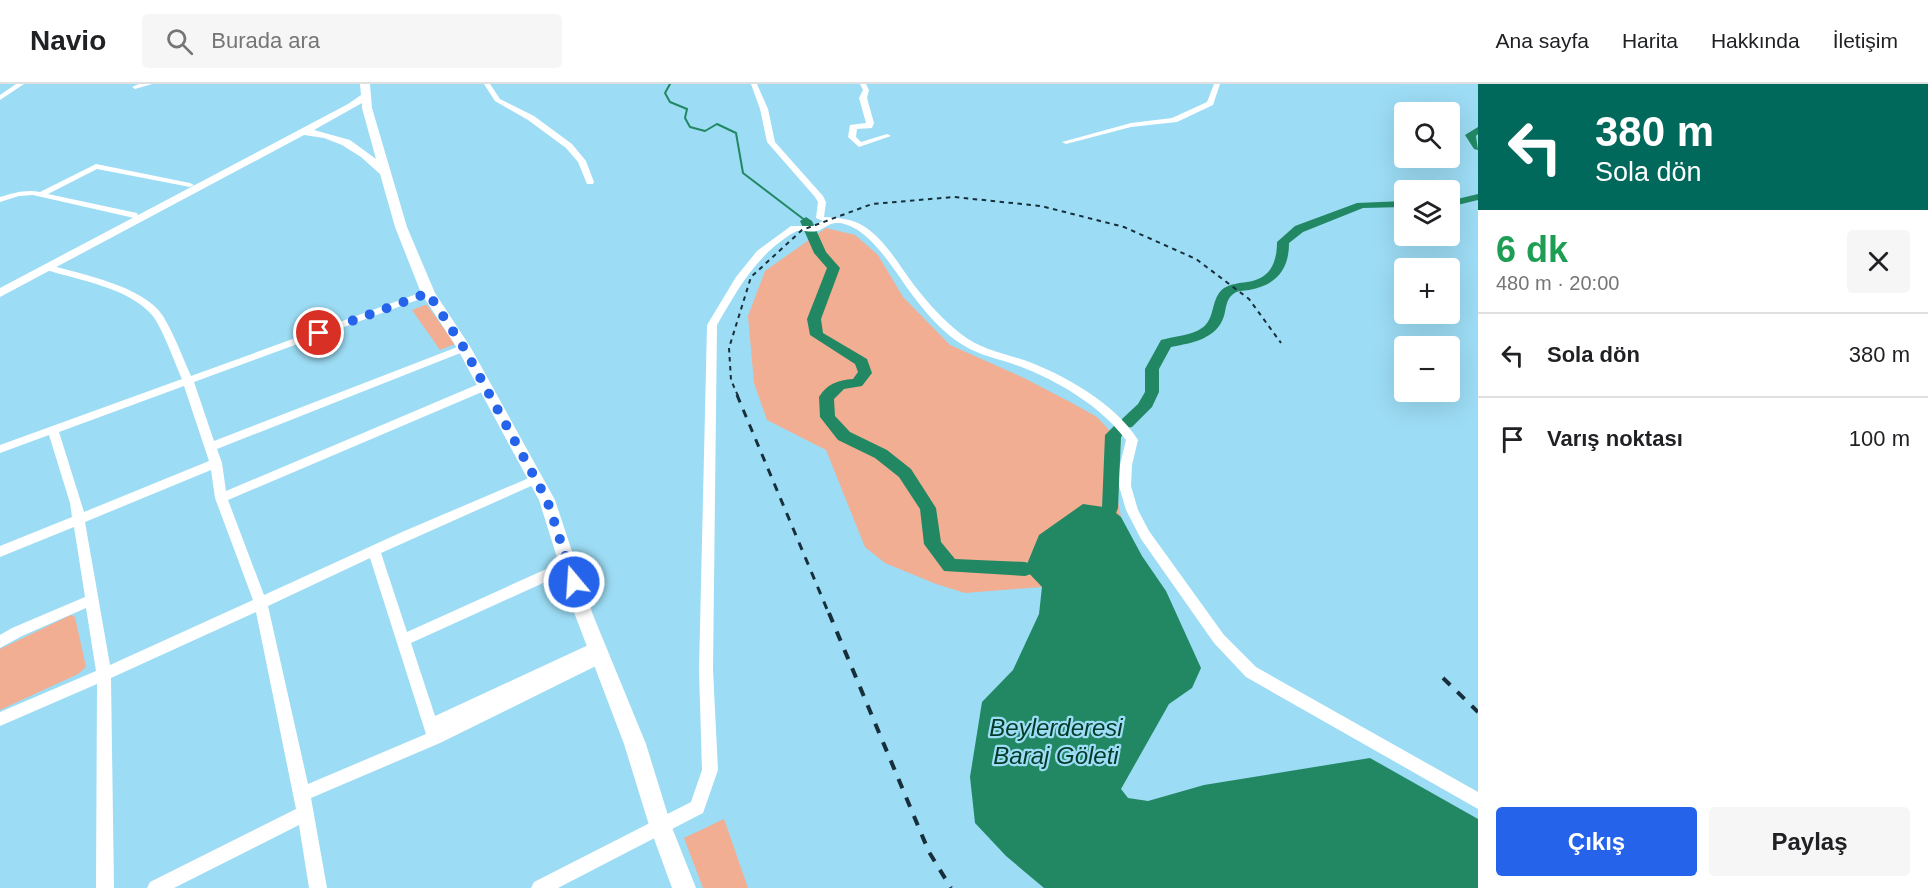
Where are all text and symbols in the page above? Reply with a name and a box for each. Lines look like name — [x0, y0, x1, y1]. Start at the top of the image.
search box — [142, 14, 562, 68]
text: Navio — [30, 25, 106, 56]
icon: search — [163, 25, 196, 58]
text: Burada ara — [211, 28, 320, 53]
text: Ana sayfa — [1496, 29, 1589, 52]
text: Harita — [1622, 29, 1678, 52]
text: Hakkında — [1711, 29, 1800, 52]
text: İletişim — [1833, 29, 1898, 52]
map controls — [1394, 102, 1460, 402]
button: search — [1394, 102, 1460, 168]
icon: left — [1496, 108, 1574, 186]
text: 380 m — [1595, 108, 1714, 155]
text: Sola dön — [1595, 157, 1702, 187]
button: layers — [1394, 180, 1460, 246]
text: 6 dk — [1496, 229, 1568, 270]
button: close — [1847, 230, 1910, 293]
button: + — [1394, 258, 1460, 324]
text: 480 m · 20:00 — [1496, 272, 1619, 294]
pin — [293, 307, 344, 358]
icon: arrive — [302, 316, 335, 349]
button: − — [1394, 336, 1460, 402]
icon: left — [1496, 339, 1529, 372]
text: Sola dön — [1547, 342, 1640, 367]
text: 380 m — [1849, 342, 1910, 367]
icon: arrive — [1496, 423, 1529, 456]
text: Varış noktası — [1547, 426, 1683, 451]
text: 100 m — [1849, 426, 1910, 451]
position arrow — [542, 550, 606, 614]
water label: Beylerderesi Baraj Göleti — [989, 714, 1123, 769]
button: Çıkış — [1496, 807, 1697, 876]
button: Paylaş — [1709, 807, 1910, 876]

